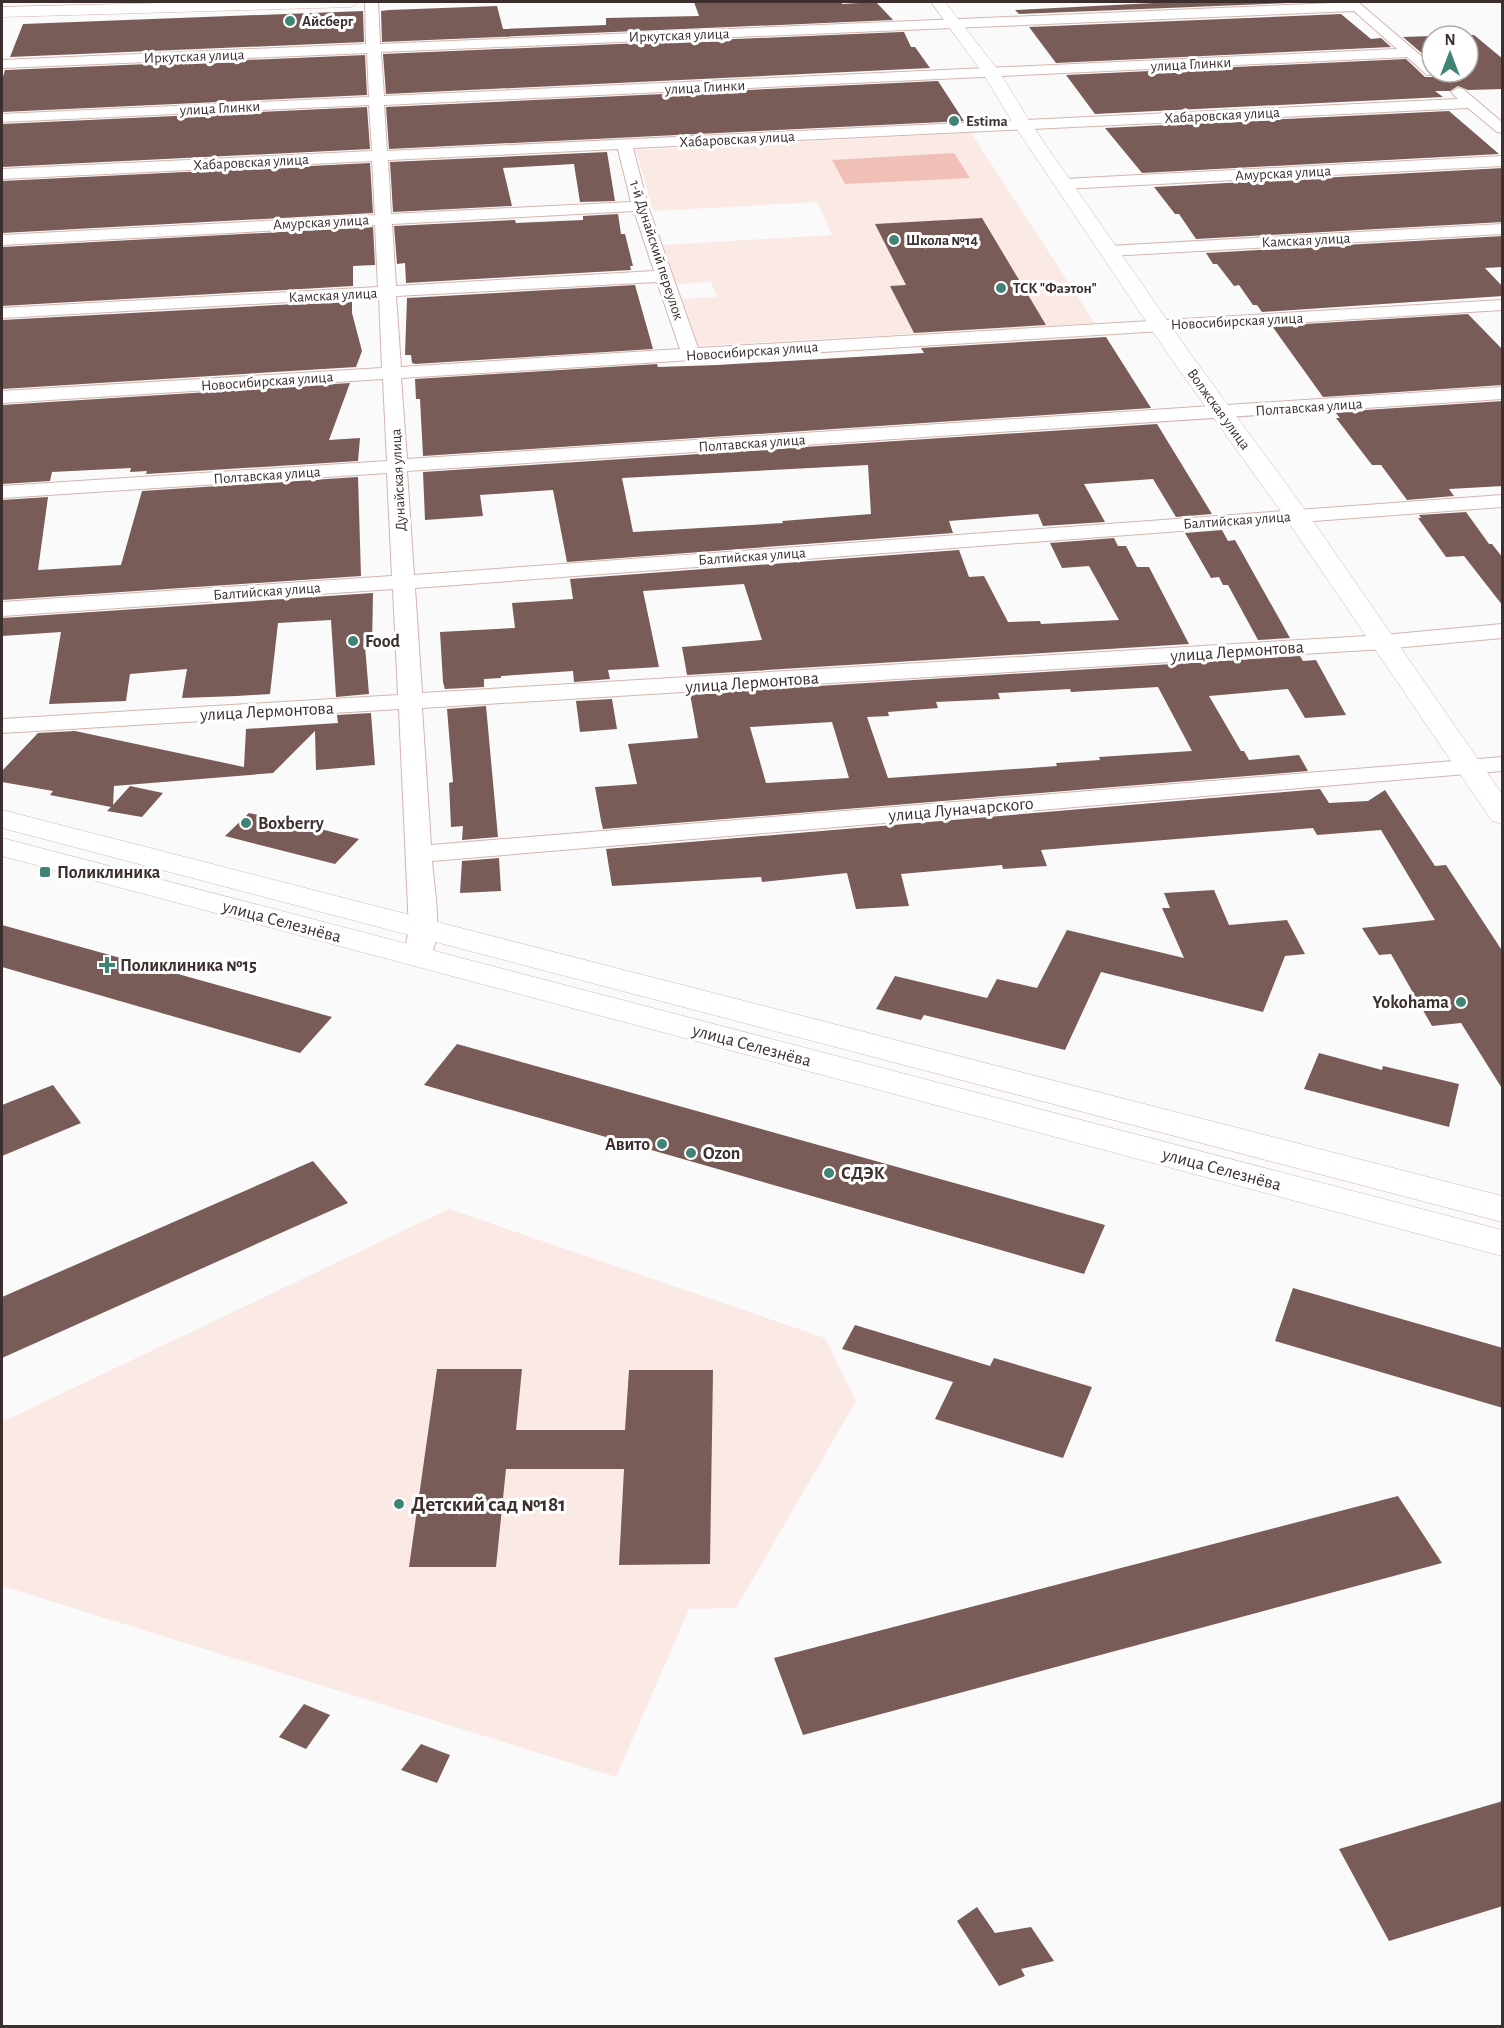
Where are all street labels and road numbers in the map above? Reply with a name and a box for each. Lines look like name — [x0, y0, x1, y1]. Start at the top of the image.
street label: Иркутская улица — [628, 26, 730, 45]
street label: Иркутская улица — [143, 47, 245, 66]
street label: улица Глинки — [1149, 55, 1232, 74]
street label: улица Глинки — [663, 78, 746, 97]
street label: улица Глинки — [178, 99, 261, 118]
street label: Хабаровская улица — [1164, 105, 1280, 126]
street label: Хабаровская улица — [679, 129, 795, 150]
street label: Хабаровская улица — [193, 152, 309, 173]
street label: Амурская улица — [1235, 163, 1332, 184]
street label: 1-й Дунайский переулок — [627, 178, 686, 322]
street label: Амурская улица — [273, 212, 370, 233]
street label: Камская улица — [1261, 231, 1351, 250]
street label: Камская улица — [288, 286, 378, 305]
street label: Новосибирская улица — [1170, 311, 1304, 332]
street label: Новосибирская улица — [685, 339, 819, 364]
street label: Волжская улица — [1184, 366, 1253, 453]
street label: Новосибирская улица — [200, 369, 334, 394]
street label: Полтавская улица — [1255, 396, 1363, 419]
street label: Дунайская улица — [388, 428, 409, 532]
street label: Полтавская улица — [698, 432, 806, 455]
street label: Полтавская улица — [213, 464, 321, 487]
street label: Балтийская улица — [1183, 509, 1292, 532]
street label: Балтийская улица — [698, 545, 807, 568]
street label: Балтийская улица — [213, 580, 322, 603]
street label: улица Лермонтова — [1169, 638, 1304, 666]
street label: улица Лермонтова — [684, 669, 819, 697]
street label: улица Лермонтова — [199, 700, 334, 725]
street label: улица Луначарского — [887, 795, 1034, 825]
street label: улица Селезнёва — [220, 897, 343, 946]
street label: улица Селезнёва — [690, 1021, 813, 1070]
street label: улица Селезнёва — [1160, 1145, 1283, 1194]

